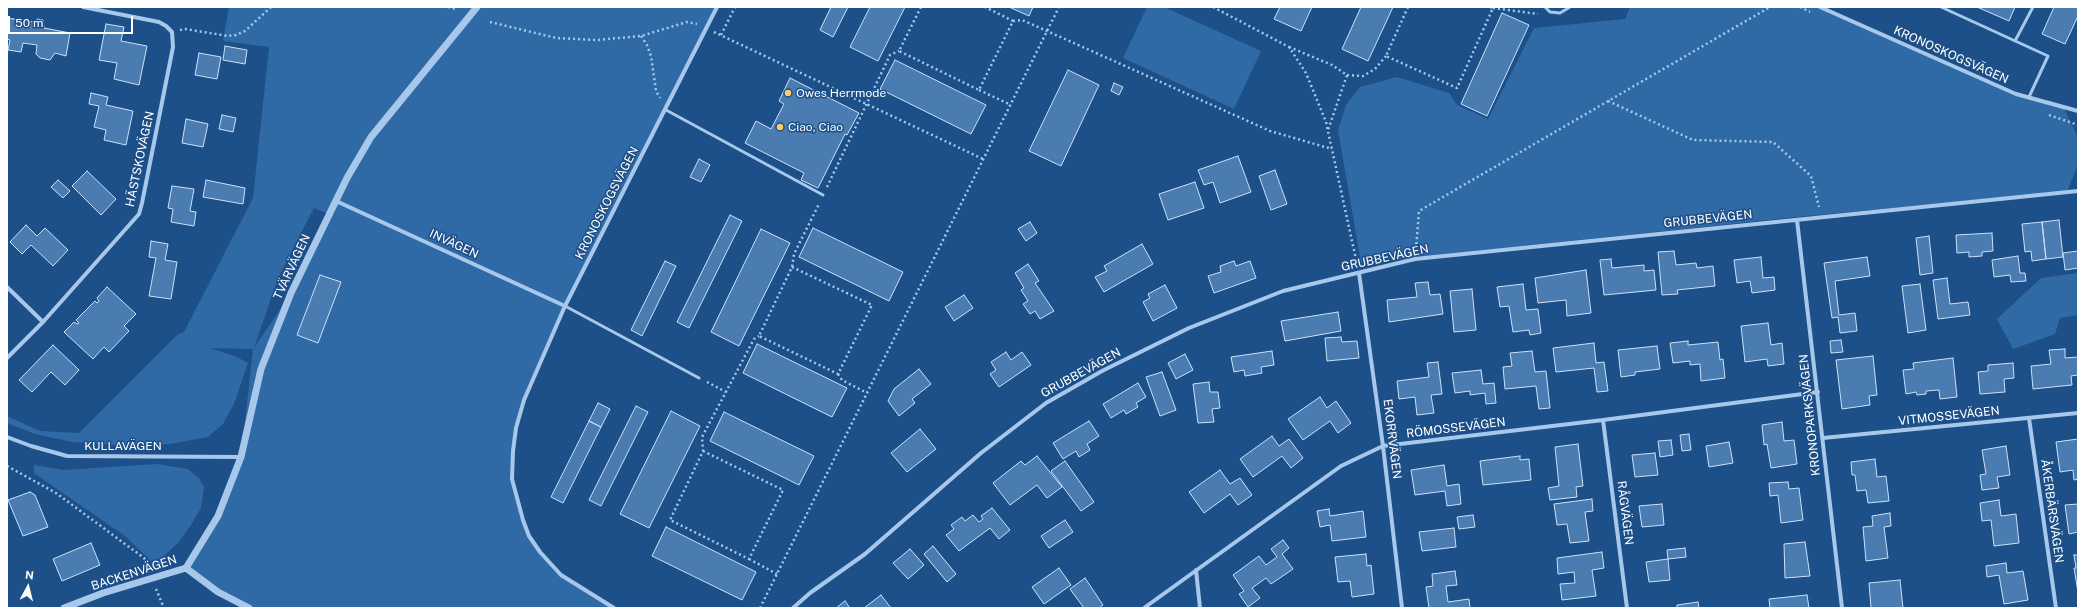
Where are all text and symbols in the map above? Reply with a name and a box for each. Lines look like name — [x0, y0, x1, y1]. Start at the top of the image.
scale bar — [10, 8, 135, 34]
text: 50 m — [15, 16, 43, 30]
street label: KRONOSKOGSVÄGEN — [1891, 23, 2011, 87]
place label: Owes Herrmode — [796, 86, 886, 100]
marker: Owes Herrmode — [783, 88, 793, 98]
street label: HÄSTSKOVÄGEN — [123, 110, 157, 208]
place label: Ciao, Ciao — [788, 120, 843, 134]
marker: Ciao, Ciao — [775, 122, 785, 132]
street label: KRONOSKOGSVÄGEN — [572, 144, 642, 262]
street label: GRUBBEVÄGEN — [1663, 207, 1753, 231]
street label: INVÄGEN — [427, 226, 481, 262]
street label: TVÄRVÄGEN — [271, 232, 313, 302]
street label: GRUBBEVÄGEN — [1340, 242, 1430, 274]
street label: GRUBBEVÄGEN — [1039, 345, 1123, 401]
street label: KRONOPARKSVÄGEN — [1796, 353, 1824, 477]
street label: EKORRVÄGEN — [1380, 398, 1404, 480]
street label: VITMOSSEVÄGEN — [1898, 404, 2000, 428]
street label: RÖMOSSEVÄGEN — [1406, 415, 1506, 441]
street label: KULLAVÄGEN — [84, 439, 162, 453]
street label: ÅKERBÄRSVÄGEN — [2038, 458, 2066, 564]
street label: RÅGVÄGEN — [1614, 480, 1636, 546]
street label: BACKENVÄGEN — [89, 552, 179, 594]
north arrow — [8, 567, 48, 607]
text: N — [24, 569, 34, 582]

